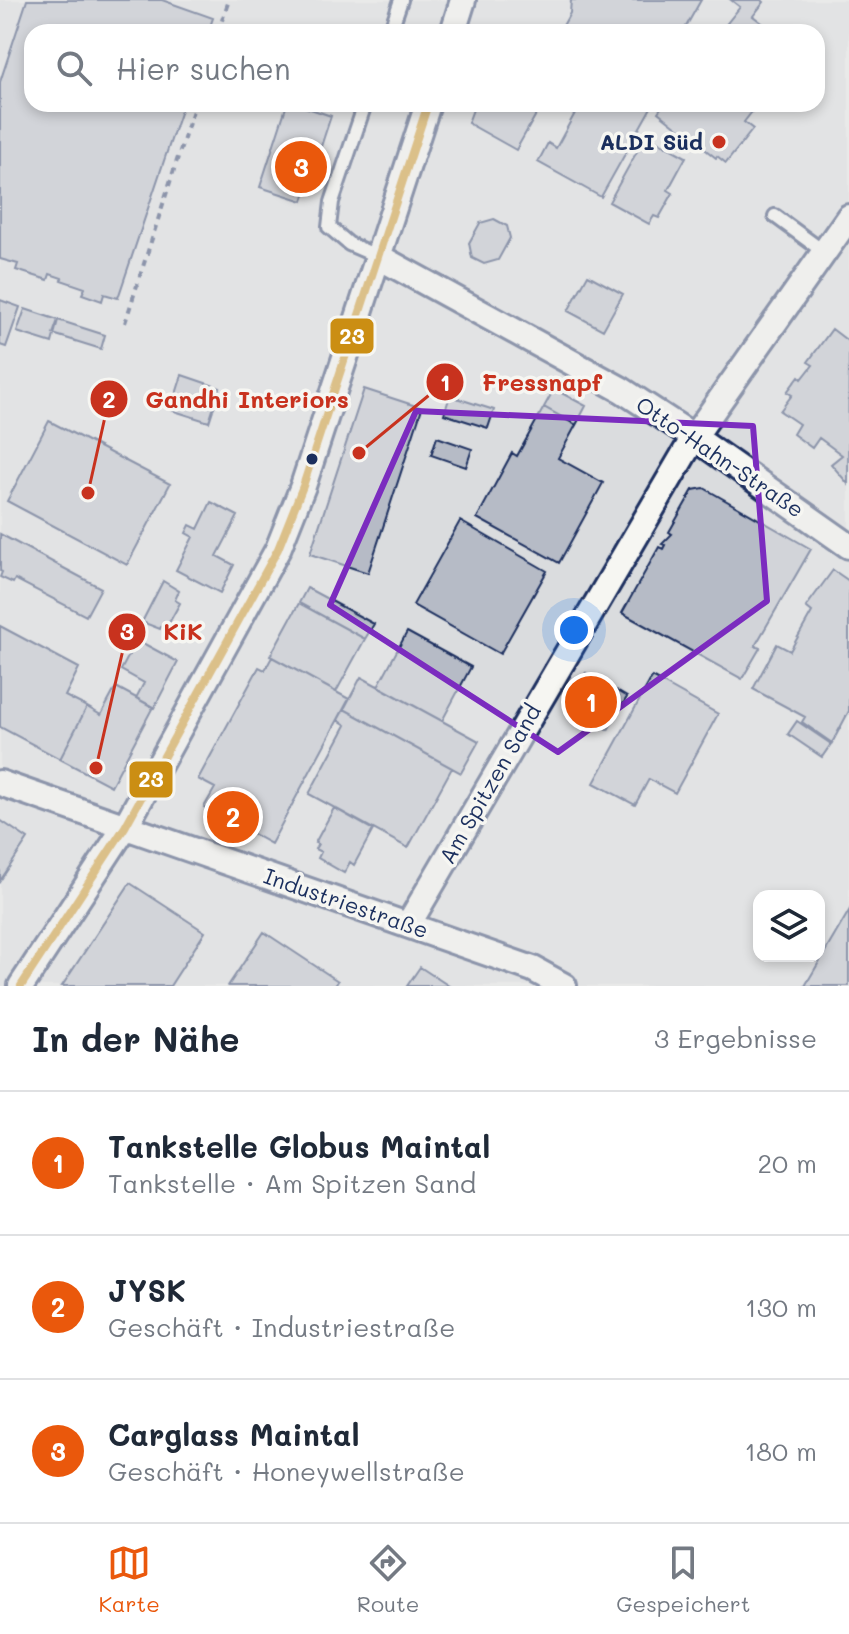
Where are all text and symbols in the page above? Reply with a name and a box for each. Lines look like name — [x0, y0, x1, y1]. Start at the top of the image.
search box — [24, 24, 825, 112]
icon: search — [52, 46, 96, 90]
text: Hier suchen — [116, 48, 291, 88]
place label: ALDI Süd — [600, 127, 703, 156]
marker: ALDI Süd — [710, 133, 728, 151]
pin: 3 — [275, 137, 327, 197]
line badge: 23 — [329, 317, 375, 355]
text: 23 — [339, 321, 365, 350]
callout: Fressnapf — [425, 358, 618, 406]
text: 1 — [440, 366, 450, 397]
text: Fressnapf — [482, 366, 603, 397]
callout: Gandhi Interiors — [89, 375, 365, 423]
text: 2 — [102, 383, 116, 414]
text: Gandhi Interiors — [145, 383, 349, 414]
street label: Otto-Hahn-Straße — [631, 390, 810, 524]
unlabelled marker — [304, 451, 320, 467]
callout: KiK — [107, 608, 219, 656]
your location — [554, 610, 594, 650]
text: 3 — [120, 615, 134, 646]
text: KiK — [163, 615, 203, 646]
pin: 1 — [565, 672, 617, 732]
street label: Am Spitzen Sand — [432, 699, 547, 869]
line badge: 23 — [128, 760, 174, 799]
text: 23 — [138, 764, 164, 793]
pin: 2 — [207, 787, 259, 847]
street label: Industriestraße — [260, 861, 432, 944]
map controls — [753, 890, 825, 962]
button: layers — [753, 890, 825, 962]
text: In der Nähe — [32, 1016, 240, 1061]
text: 3 Ergebnisse — [654, 1021, 817, 1055]
text: Tankstelle Globus Maintal — [108, 1126, 490, 1166]
text: 1 — [52, 1146, 64, 1180]
text: 20 m — [757, 1146, 817, 1180]
text: Tankstelle · Am Spitzen Sand — [108, 1166, 476, 1200]
text: JYSK — [108, 1270, 186, 1310]
text: 2 — [51, 1290, 65, 1324]
text: 130 m — [745, 1290, 817, 1324]
text: Geschäft · Industriestraße — [108, 1310, 455, 1344]
text: Carglass Maintal — [108, 1414, 360, 1454]
text: 3 — [50, 1434, 66, 1468]
text: 180 m — [745, 1434, 817, 1468]
text: Geschäft · Honeywellstraße — [108, 1454, 465, 1488]
tab: Karte — [98, 1541, 160, 1618]
tab: Route — [357, 1541, 419, 1618]
tab: Gespeichert — [616, 1541, 751, 1618]

